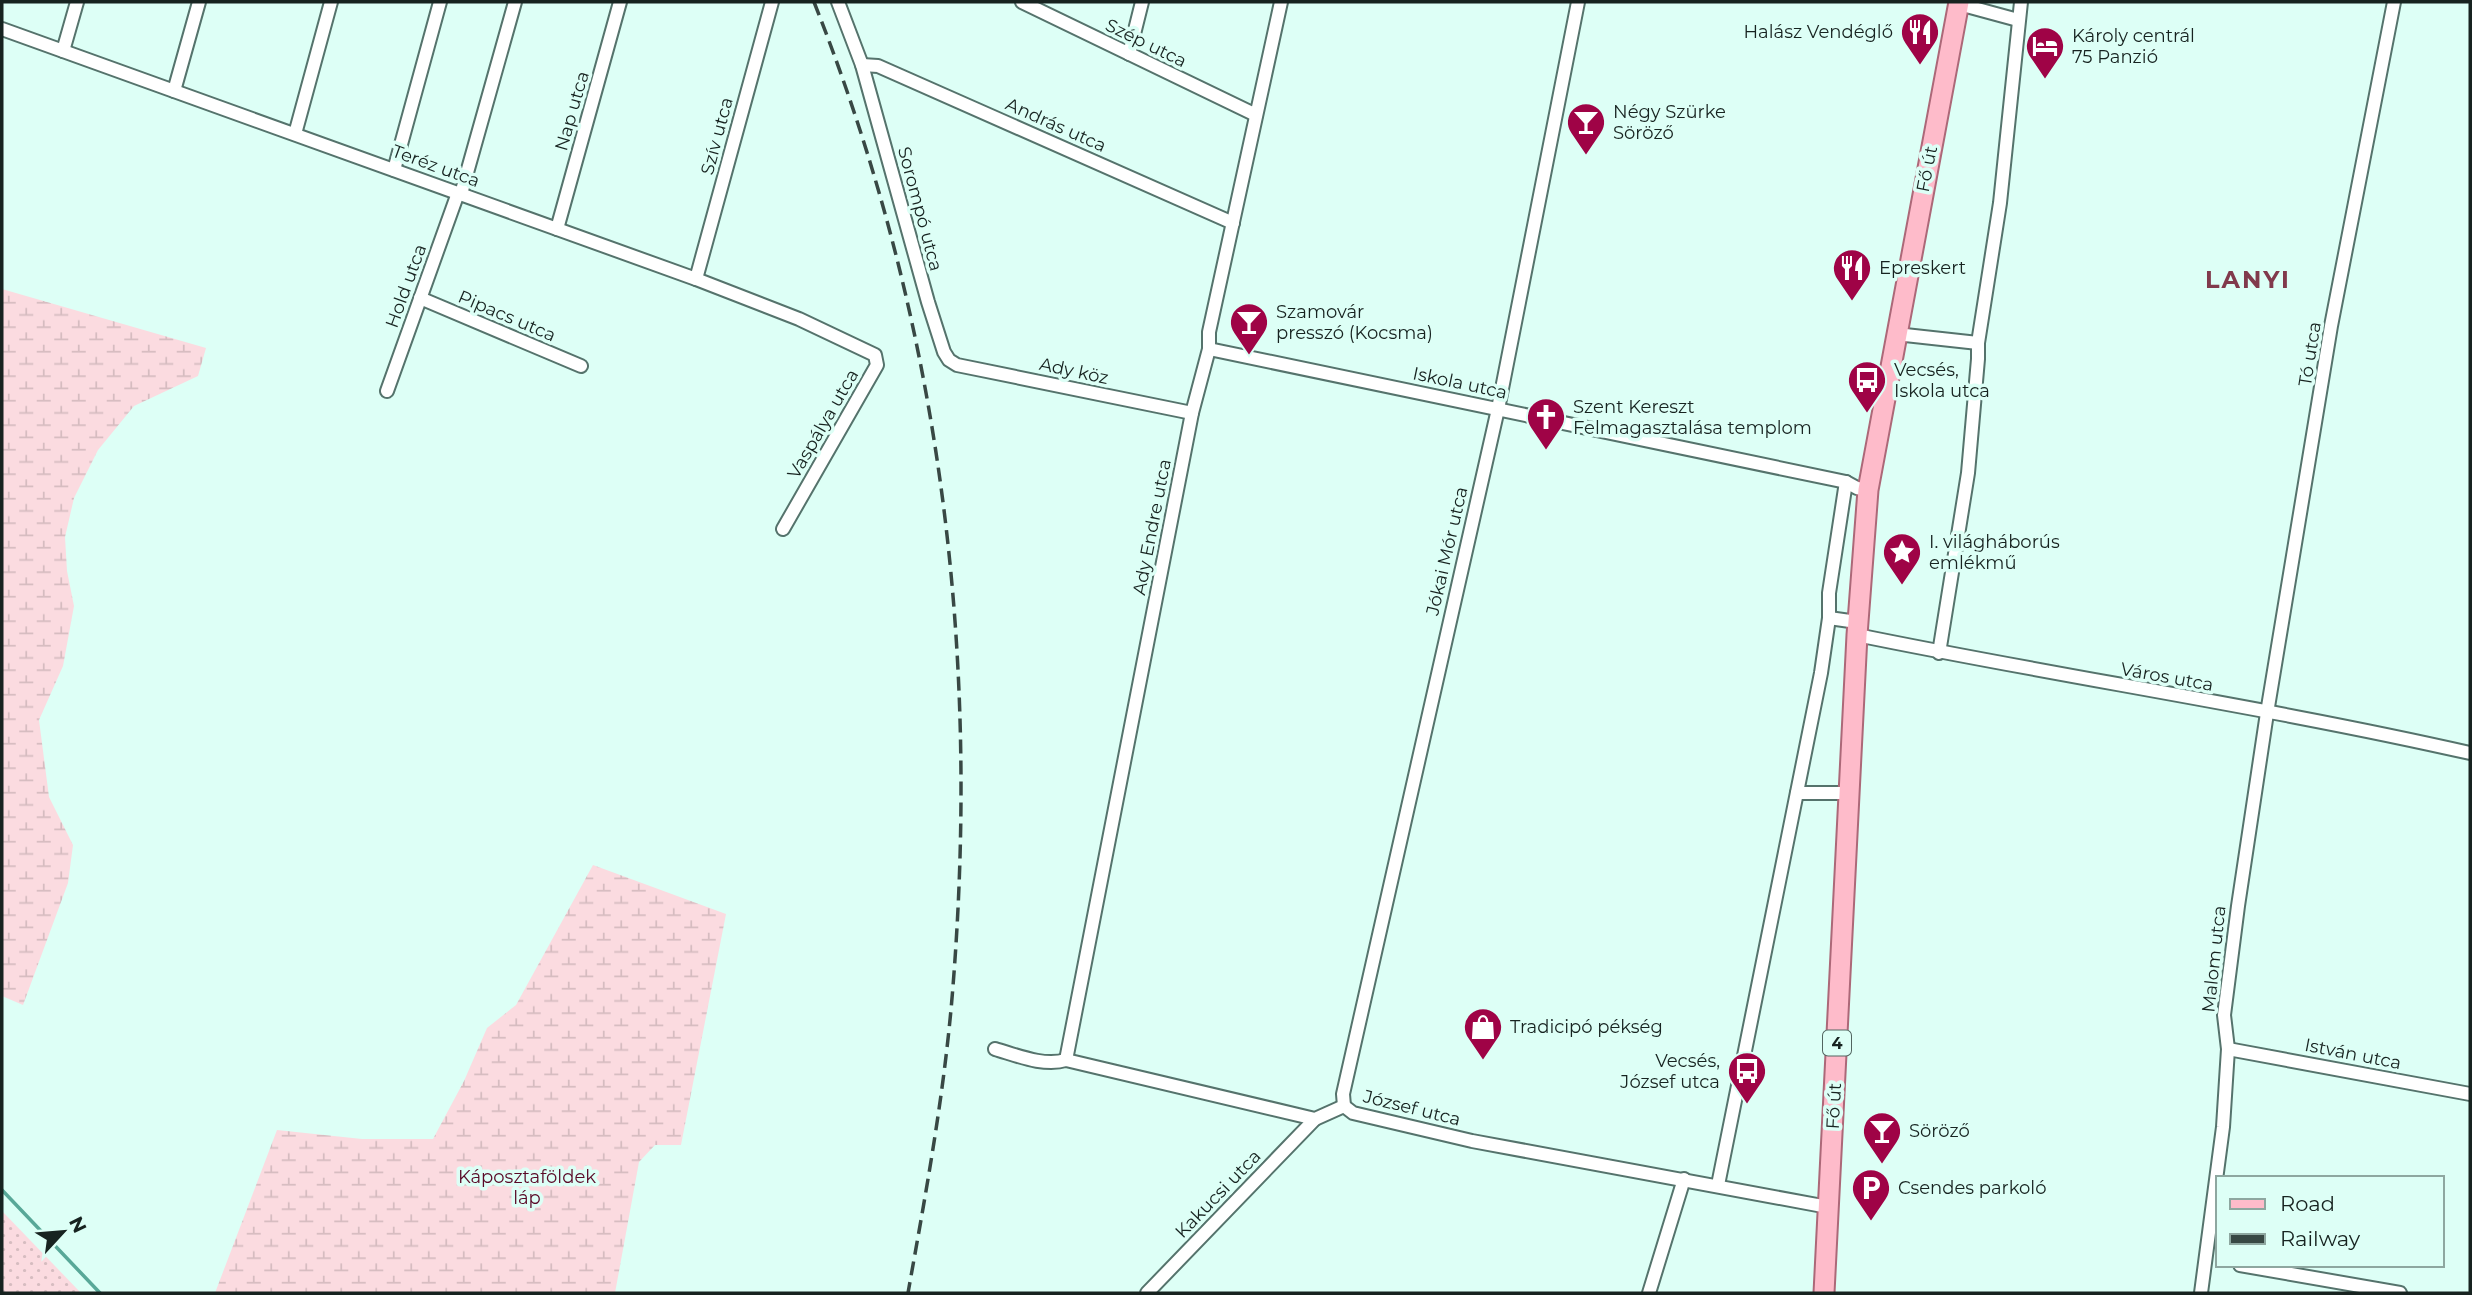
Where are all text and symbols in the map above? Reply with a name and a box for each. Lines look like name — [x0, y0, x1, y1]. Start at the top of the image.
restaurant icon: Halász Vendéglő — [1899, 11, 1941, 66]
street label: Szép utca — [1102, 14, 1190, 72]
place label: Halász Vendéglő — [1743, 21, 1893, 43]
hotel icon: Károly centrál 75 Panzió — [2024, 25, 2066, 80]
place label: Károly centrál 75 Panzió — [2072, 25, 2195, 68]
street label: Nap utca — [550, 69, 594, 153]
street label: András utca — [1002, 93, 1110, 157]
street label: Szív utca — [696, 95, 738, 177]
bar icon: Négy Szürke Söröző — [1565, 101, 1607, 156]
place label: Négy Szürke Söröző — [1613, 101, 1726, 144]
street label: Teréz utca — [389, 140, 483, 192]
street label: Sorompó utca — [893, 144, 947, 274]
street label: Fő út — [1912, 144, 1942, 194]
street label: Hold utca — [381, 241, 431, 331]
restaurant icon: Epreskert — [1831, 247, 1873, 302]
place label: Epreskert — [1879, 257, 1966, 279]
district label: LANYI — [2205, 265, 2291, 294]
street label: Pipacs utca — [455, 286, 559, 346]
bar icon: Szamovár presszó (Kocsma) — [1228, 301, 1270, 356]
place label: Szamovár presszó (Kocsma) — [1276, 301, 1433, 344]
street label: Tó utca — [2294, 320, 2326, 388]
street label: Ady köz — [1037, 353, 1111, 389]
bus stop icon: Vecsés, Iskola utca — [1846, 359, 1888, 414]
place label: Vecsés, Iskola utca — [1894, 359, 1990, 402]
street label: Iskola utca — [1411, 362, 1509, 404]
street label: Vaspálya utca — [783, 365, 863, 483]
church icon: Szent Kereszt Felmagasztalása templom — [1525, 396, 1567, 451]
place label: Szent Kereszt Felmagasztalása templom — [1573, 396, 1812, 439]
street label: Ady Endre utca — [1128, 457, 1176, 597]
street label: Jókai Mór utca — [1421, 485, 1472, 618]
place icon: I. világháborús emlékmű — [1881, 531, 1923, 586]
place label: I. világháborús emlékmű — [1929, 531, 2060, 574]
street label: Város utca — [2119, 658, 2215, 696]
street label: Malom utca — [2197, 904, 2231, 1014]
shop icon: Tradicipó pékség — [1462, 1006, 1504, 1061]
place label: Tradicipó pékség — [1510, 1016, 1663, 1038]
road number: 4 — [1823, 1030, 1851, 1056]
street label: István utca — [2303, 1034, 2403, 1074]
place label: Vecsés, József utca — [1619, 1050, 1720, 1093]
bus stop icon: Vecsés, József utca — [1726, 1050, 1768, 1105]
street label: Fő út — [1822, 1082, 1846, 1130]
street label: József utca — [1360, 1085, 1463, 1131]
bar icon: Söröző — [1861, 1110, 1903, 1165]
place label: Söröző — [1909, 1120, 1970, 1142]
street label: Kakucsi utca — [1170, 1145, 1266, 1243]
park label: Káposztaföldek láp — [458, 1166, 596, 1209]
parking icon: Csendes parkoló — [1850, 1167, 1892, 1222]
legend — [2216, 1176, 2444, 1267]
place label: Csendes parkoló — [1898, 1177, 2046, 1199]
text: Road — [2280, 1191, 2335, 1216]
north arrow — [28, 1197, 98, 1267]
text: N — [64, 1213, 92, 1237]
text: Railway — [2280, 1226, 2361, 1251]

